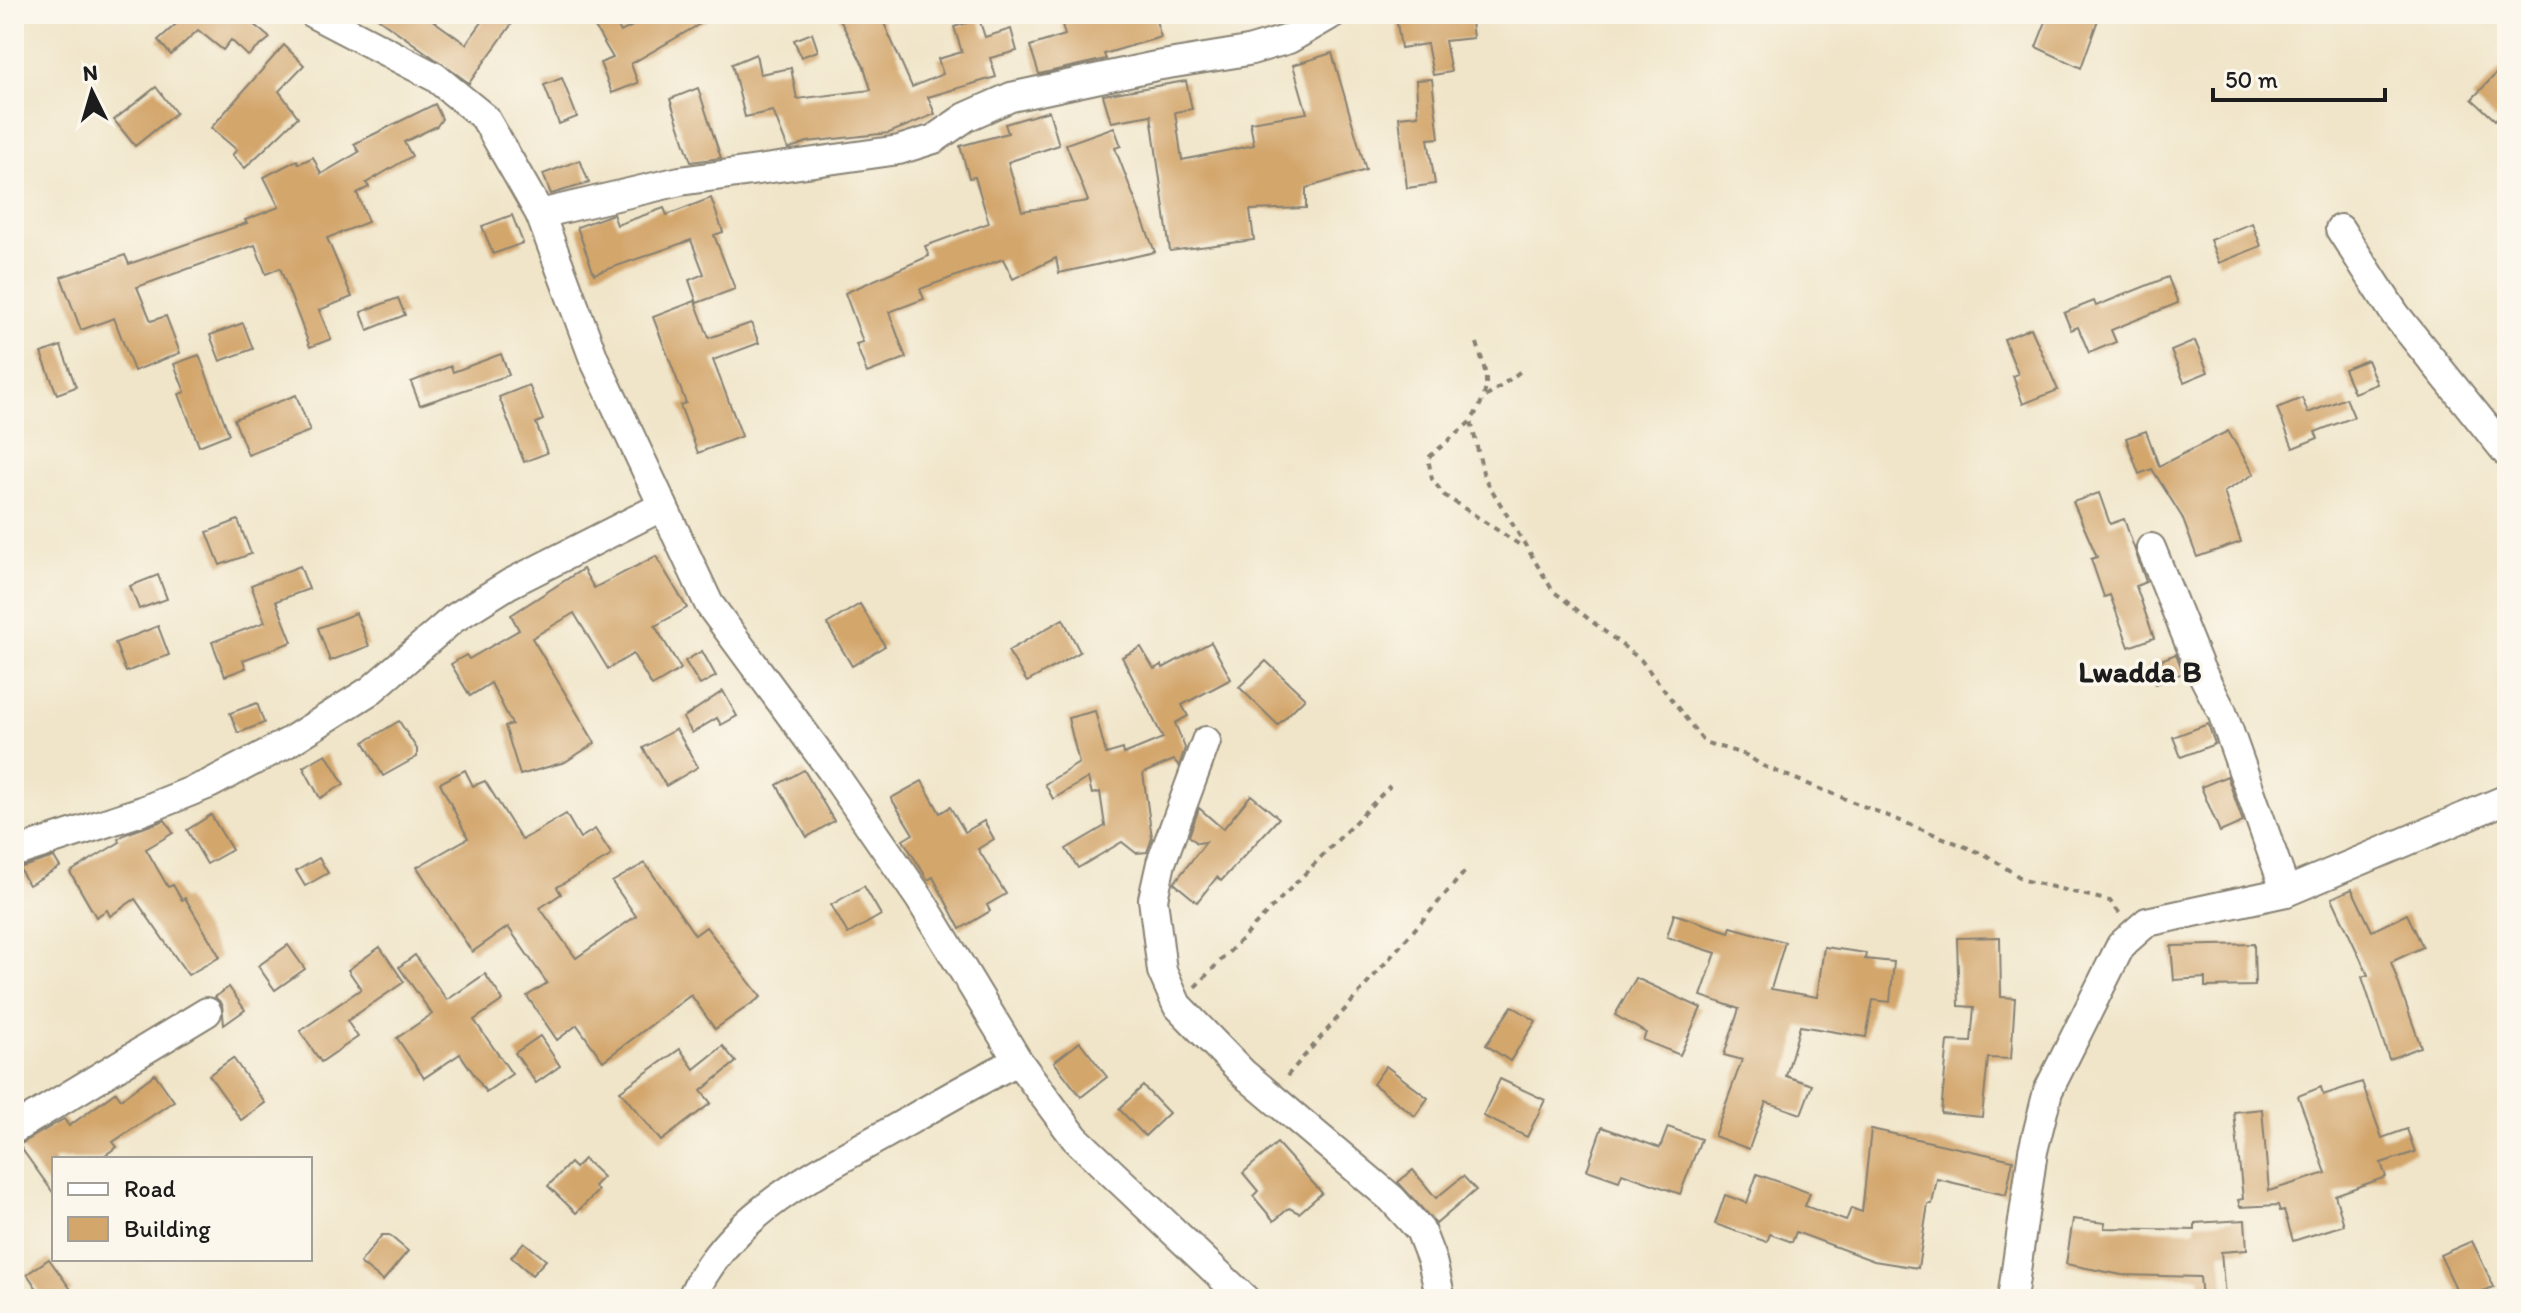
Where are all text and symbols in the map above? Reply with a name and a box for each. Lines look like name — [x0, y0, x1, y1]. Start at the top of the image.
north arrow — [52, 52, 132, 132]
scale bar — [2213, 52, 2385, 102]
text: N — [82, 58, 99, 87]
text: 50 m — [2225, 65, 2278, 94]
district label: Lwadda B — [2078, 653, 2202, 690]
legend — [52, 1157, 312, 1261]
text: Road — [124, 1174, 176, 1203]
text: Building — [124, 1214, 211, 1243]

